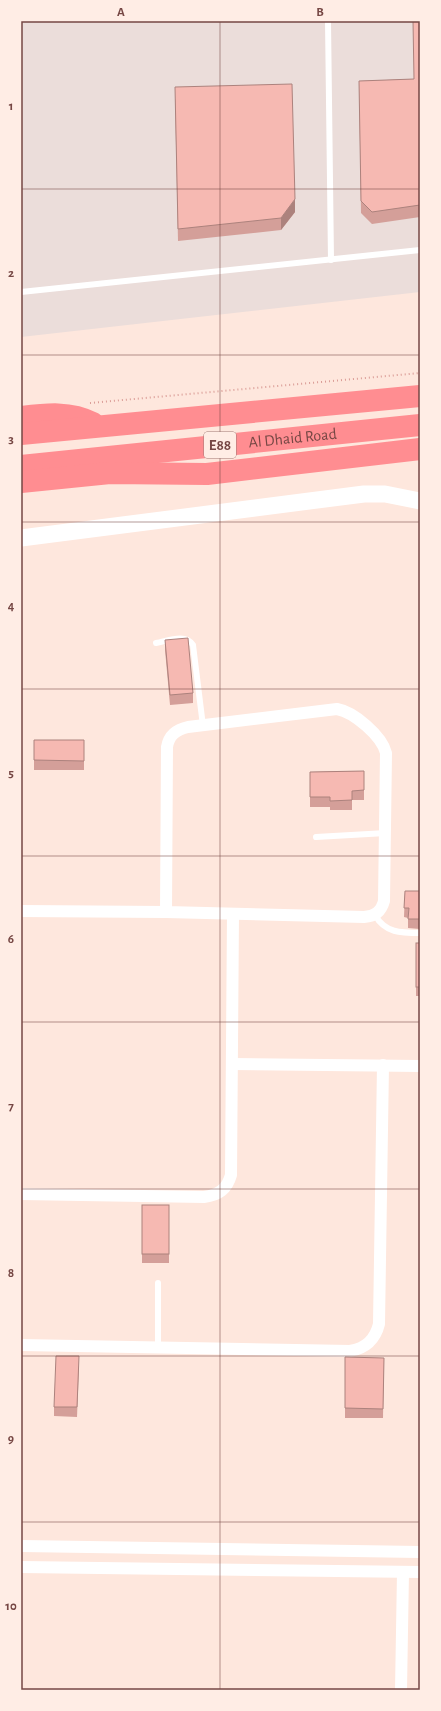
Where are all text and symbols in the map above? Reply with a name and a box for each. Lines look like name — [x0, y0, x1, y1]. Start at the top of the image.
text: A — [117, 6, 125, 19]
text: B — [316, 6, 324, 19]
text: 1 — [9, 100, 13, 113]
text: 2 — [8, 267, 14, 280]
street label: Al Dhaid Road — [248, 426, 337, 451]
road number: E88 — [204, 432, 236, 458]
text: 3 — [8, 433, 14, 446]
text: 4 — [8, 600, 15, 613]
text: 5 — [8, 767, 14, 780]
text: 6 — [8, 933, 14, 946]
text: 7 — [8, 1100, 14, 1113]
text: 8 — [8, 1267, 14, 1280]
text: 9 — [8, 1433, 14, 1446]
text: 10 — [5, 1600, 17, 1613]

